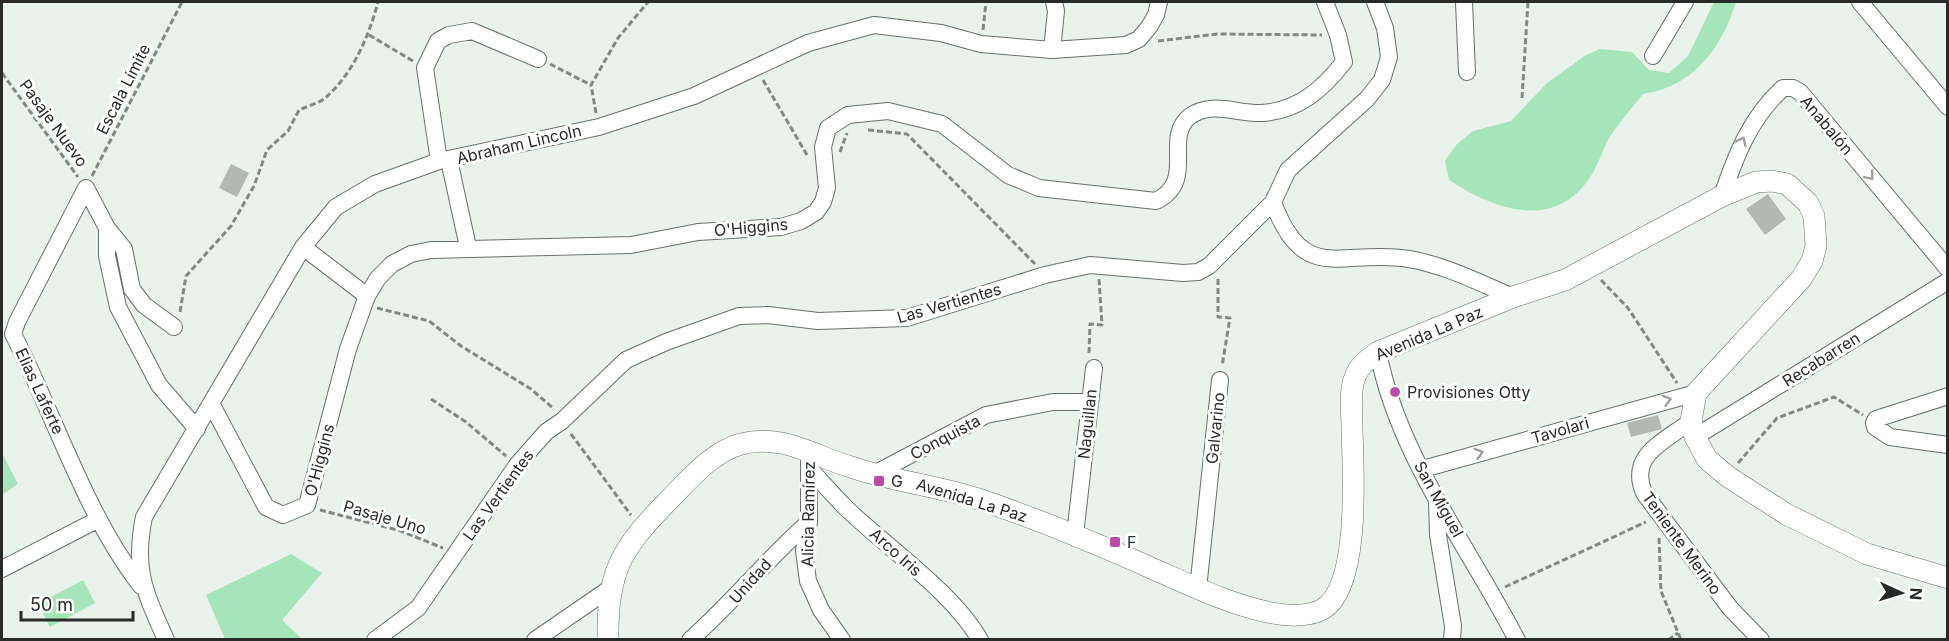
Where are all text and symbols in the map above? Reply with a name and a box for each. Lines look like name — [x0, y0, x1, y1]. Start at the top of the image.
street label: Escala Límite — [92, 40, 154, 138]
street label: Pasaje Nuevo — [16, 75, 92, 171]
street label: Anabalón — [1796, 91, 1858, 159]
street label: Abraham Lincoln — [455, 120, 583, 168]
one-way arrow — [1735, 137, 1747, 148]
one-way arrow — [1863, 169, 1874, 180]
street label: O'Higgins — [713, 214, 789, 240]
street label: Las Vertientes — [895, 279, 1003, 327]
street label: Avenida La Paz — [1372, 301, 1486, 365]
street label: Recabarren — [1779, 327, 1863, 391]
street label: Elias Laferte — [11, 345, 69, 437]
place label: Provisiones Otty — [1407, 382, 1530, 402]
marker: Provisiones Otty — [1388, 385, 1402, 399]
street label: Naguillan — [1073, 388, 1101, 460]
street label: Galvarino — [1201, 391, 1229, 465]
one-way arrow — [1661, 395, 1672, 407]
street label: Conquista — [906, 410, 984, 464]
street label: Tavolari — [1529, 412, 1591, 448]
street label: O'Higgins — [300, 422, 338, 498]
street label: Las Vertientes — [458, 446, 538, 544]
one-way arrow — [1473, 448, 1484, 460]
street label: San Miguel — [1410, 457, 1468, 541]
street label: Alicia Ramírez — [797, 461, 819, 567]
place label: G — [891, 471, 903, 491]
marker: G — [872, 474, 886, 488]
street label: Avenida La Paz — [914, 474, 1030, 526]
street label: Teniente Merino — [1638, 488, 1726, 598]
street label: Pasaje Uno — [341, 496, 429, 538]
street label: Arco Iris — [866, 524, 926, 580]
place label: F — [1127, 532, 1136, 552]
marker: F — [1108, 535, 1122, 549]
street label: Unidad — [725, 554, 775, 608]
north arrow — [1871, 563, 1931, 623]
scale bar — [21, 584, 134, 622]
text: N — [1906, 587, 1926, 601]
text: 50 m — [30, 594, 73, 615]

